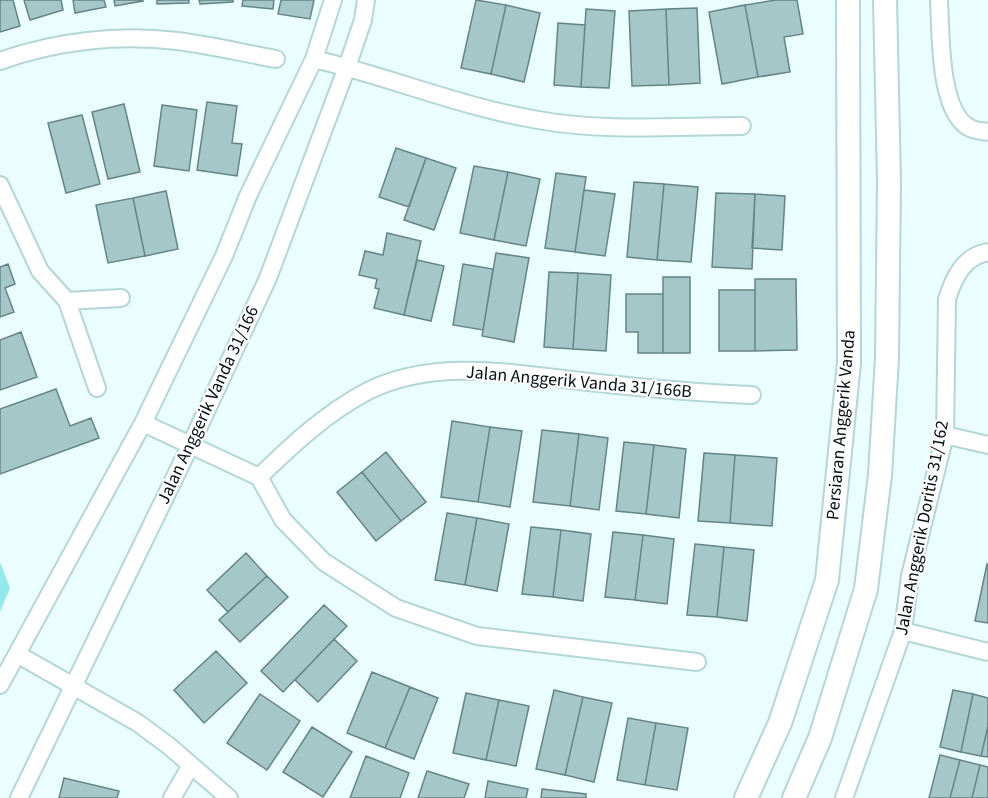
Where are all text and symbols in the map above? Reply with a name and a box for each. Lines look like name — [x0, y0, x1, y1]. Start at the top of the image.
street label: Jalan Anggerik Vanda 31/166 — [151, 302, 265, 508]
street label: Persiaran Anggerik Vanda — [820, 329, 862, 521]
street label: Jalan Anggerik Vanda 31/166B — [465, 360, 693, 404]
street label: Jalan Anggerik Doritis 31/162 — [889, 418, 955, 638]

